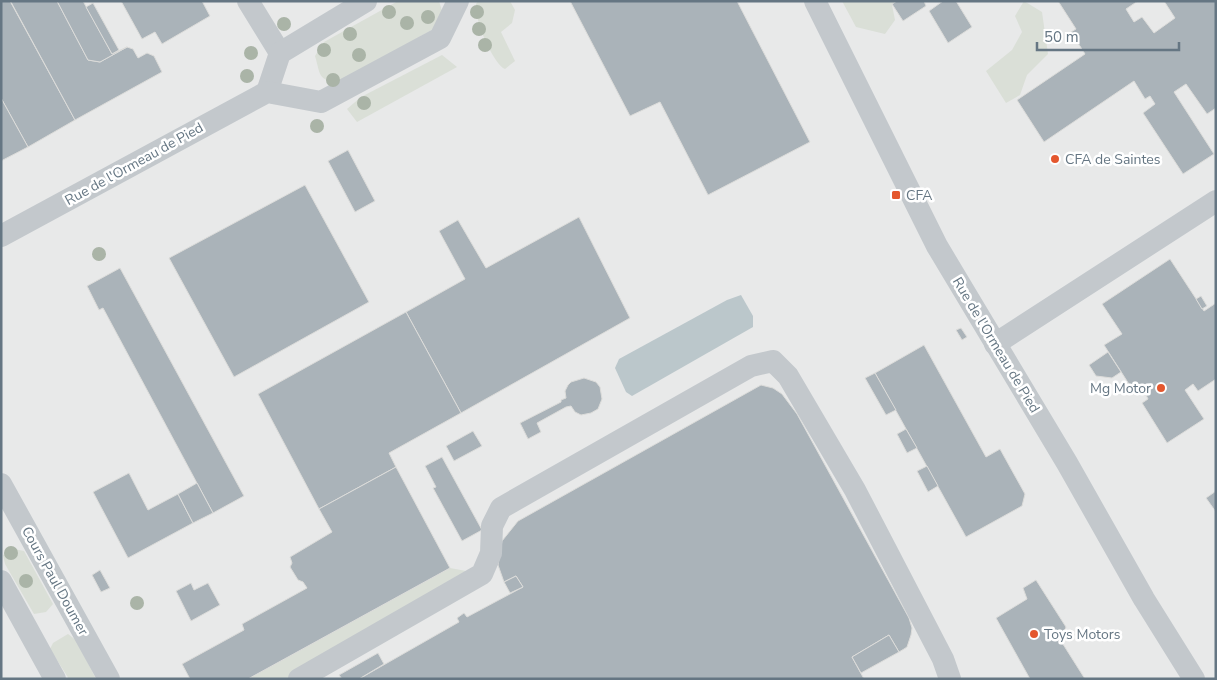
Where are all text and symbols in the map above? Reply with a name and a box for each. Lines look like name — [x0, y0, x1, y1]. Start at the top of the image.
scale bar — [1037, 20, 1180, 52]
text: 50 m — [1044, 27, 1079, 47]
street label: Rue de l'Ormeau de Pied — [62, 118, 206, 210]
place label: CFA de Saintes — [1065, 150, 1161, 169]
marker: CFA de Saintes — [1049, 153, 1061, 165]
place label: CFA — [906, 186, 933, 205]
marker: CFA — [890, 189, 902, 201]
street label: Rue de l'Ormeau de Pied — [948, 274, 1044, 416]
place label: Mg Motor — [1090, 379, 1151, 398]
marker: Mg Motor — [1155, 382, 1167, 394]
street label: Cours Paul Doumer — [17, 523, 93, 639]
place label: Toys Motors — [1044, 625, 1121, 644]
marker: Toys Motors — [1028, 628, 1040, 640]

